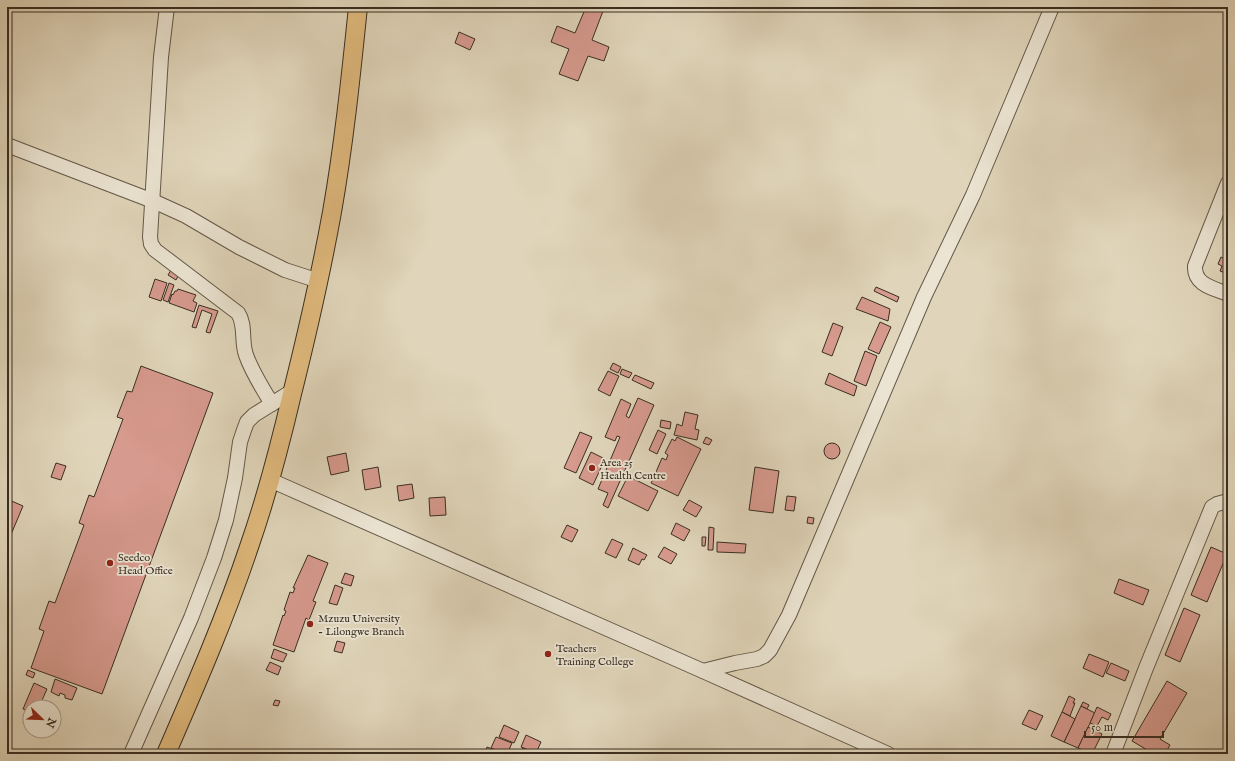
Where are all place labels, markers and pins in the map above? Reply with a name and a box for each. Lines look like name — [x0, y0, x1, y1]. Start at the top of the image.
place label: Area 25 Health Centre — [599, 456, 666, 483]
marker: Area 25 Health Centre — [587, 463, 597, 473]
place label: Seedco Head Office — [118, 551, 173, 578]
marker: Seedco Head Office — [105, 558, 115, 568]
place label: Mzuzu University - Lilongwe Branch — [318, 612, 404, 639]
marker: Mzuzu University - Lilongwe Branch — [305, 619, 315, 629]
place label: Teachers Training College — [556, 642, 634, 669]
marker: Teachers Training College — [543, 649, 553, 659]

